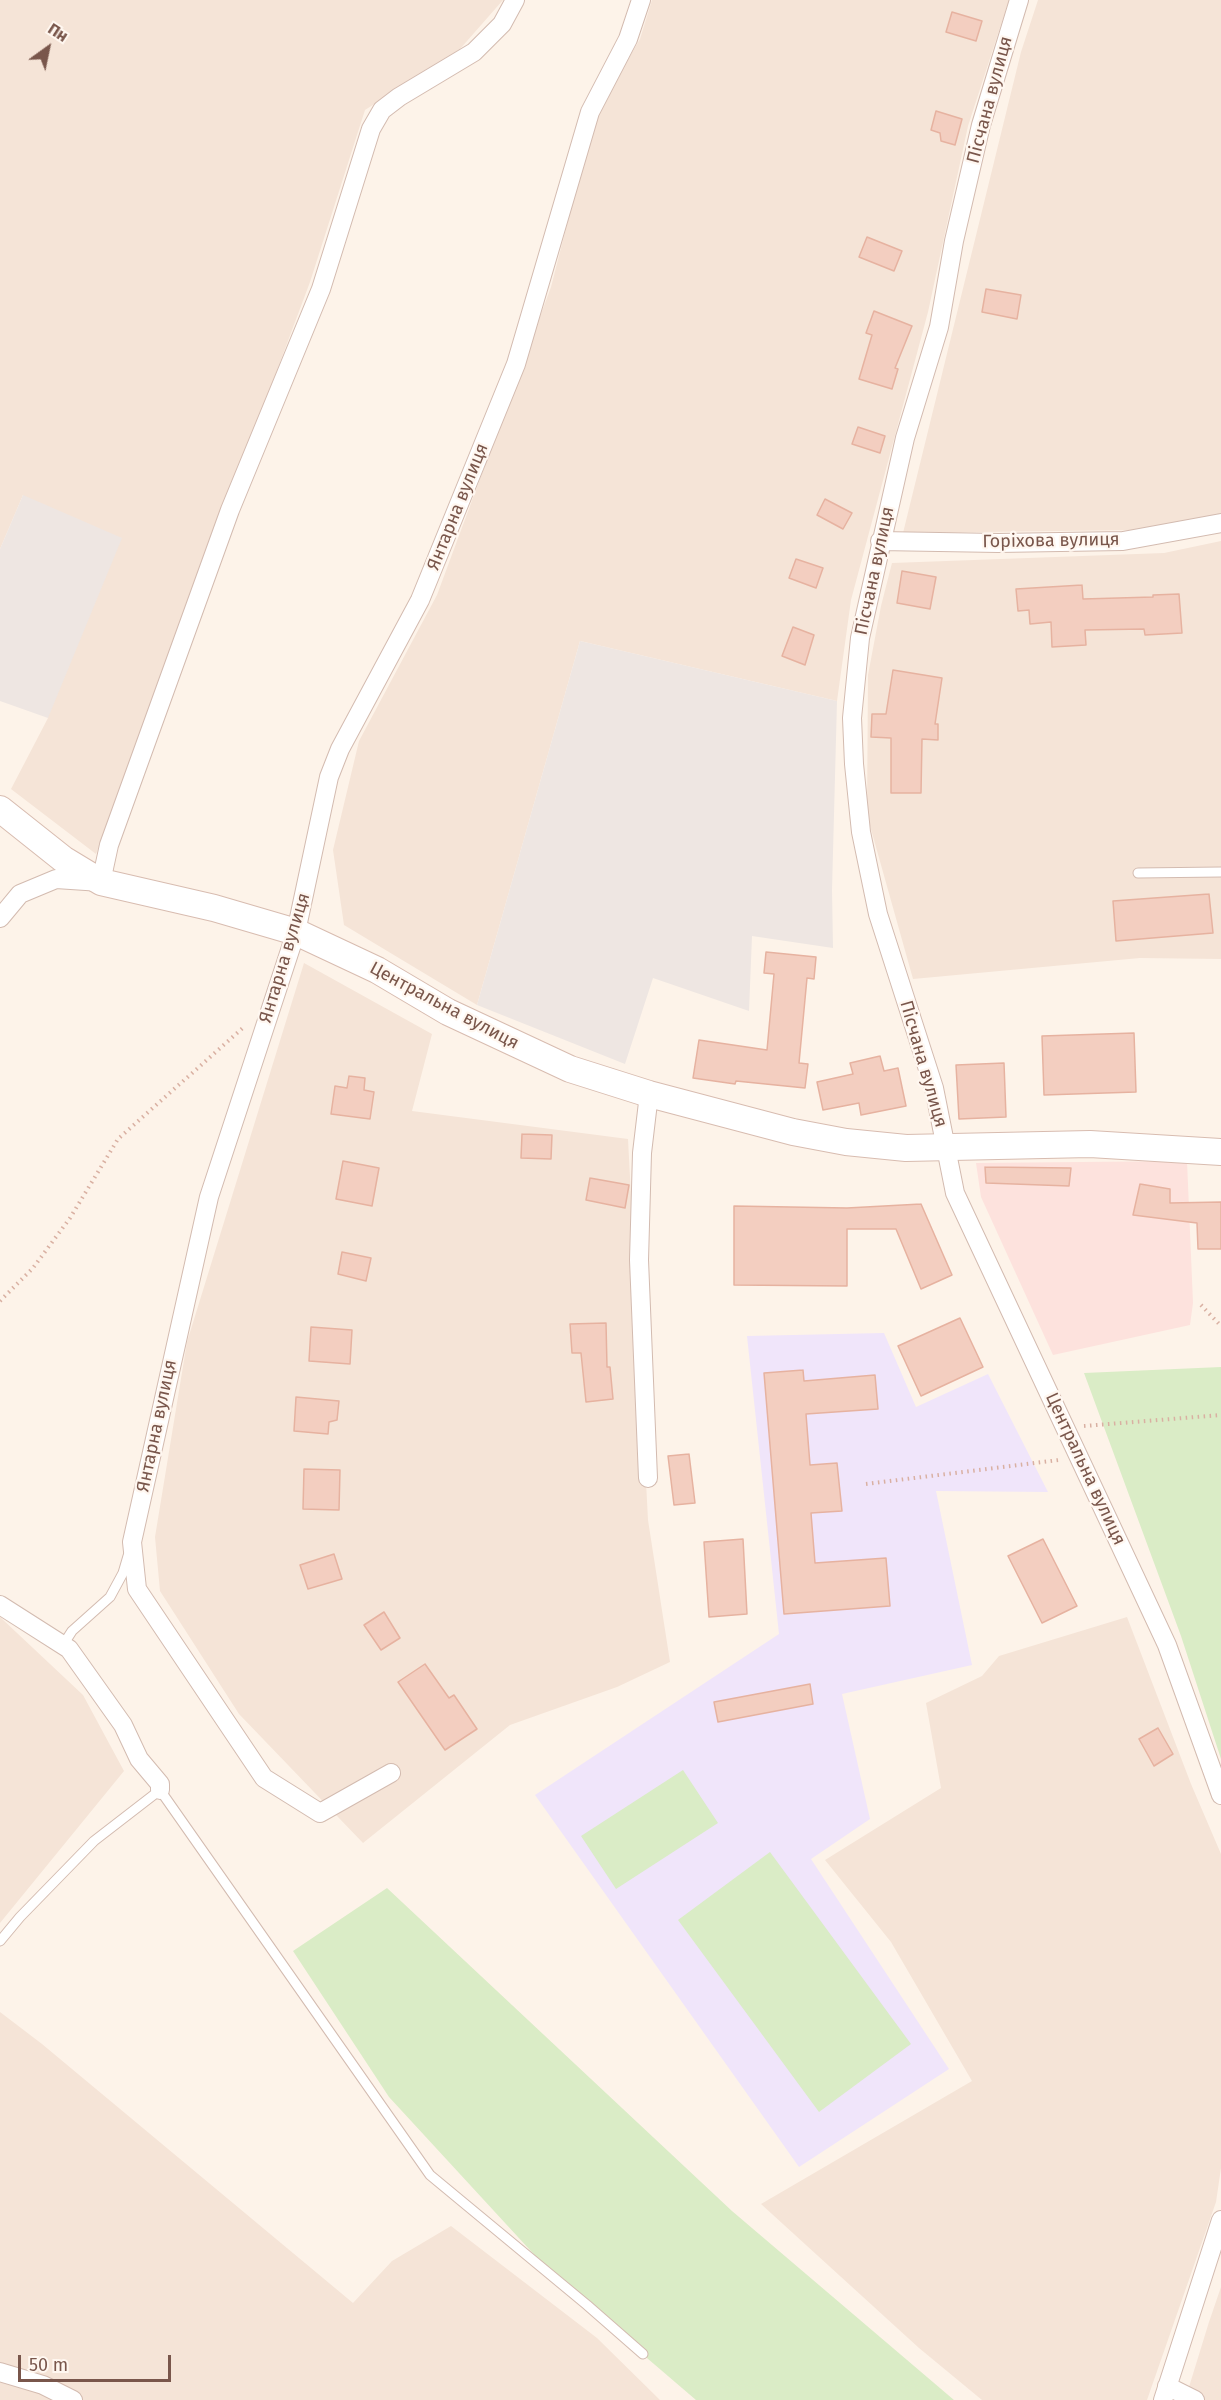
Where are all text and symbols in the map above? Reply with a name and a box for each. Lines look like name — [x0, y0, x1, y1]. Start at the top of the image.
north arrow — [18, 18, 78, 78]
text: Пн — [45, 19, 72, 46]
street label: Пісчана вулиця — [963, 34, 1017, 166]
street label: Янтарна вулиця — [423, 440, 493, 574]
street label: Пісчана вулиця — [851, 505, 899, 637]
street label: Горіхова вулиця — [982, 529, 1120, 553]
street label: Янтарна вулиця — [255, 890, 315, 1026]
street label: Центральна вулиця — [366, 958, 522, 1054]
street label: Пісчана вулиця — [895, 998, 951, 1130]
street label: Янтарна вулиця — [132, 1358, 182, 1494]
street label: Центральна вулиця — [1040, 1389, 1130, 1549]
scale bar — [21, 2343, 174, 2381]
text: 50 m — [29, 2354, 68, 2376]

